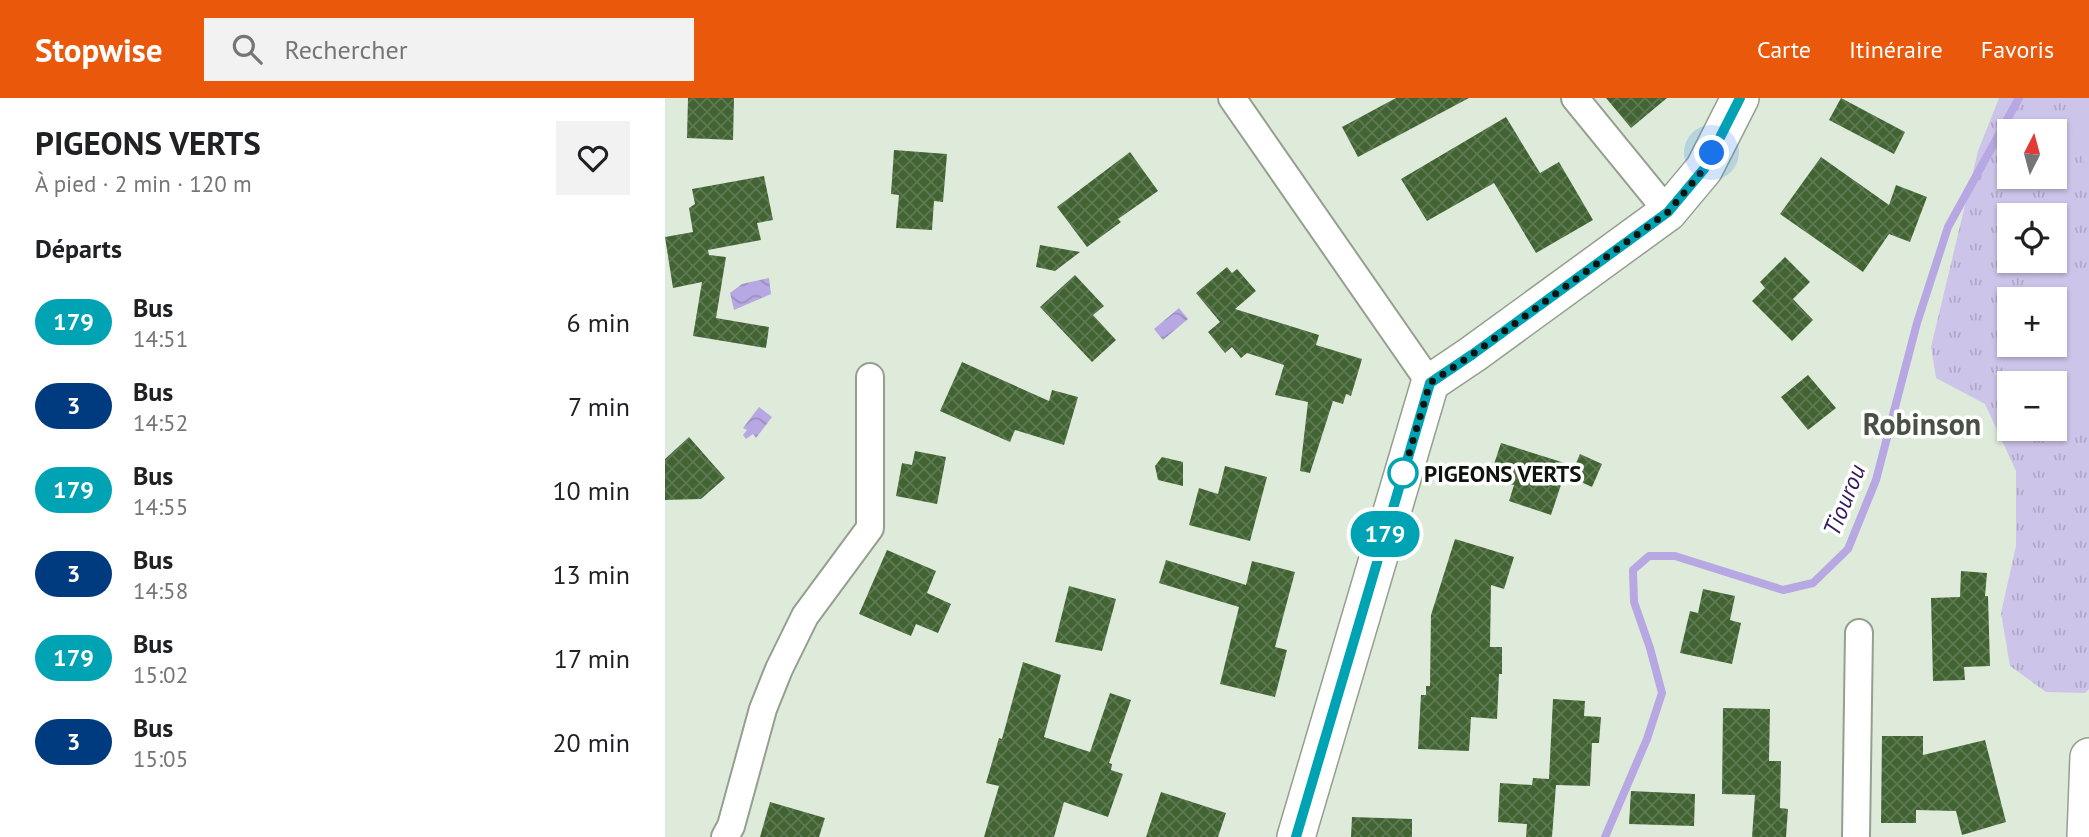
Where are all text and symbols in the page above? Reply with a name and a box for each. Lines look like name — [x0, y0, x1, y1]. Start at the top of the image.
search box — [204, 18, 694, 81]
text: Stopwise — [35, 28, 162, 71]
icon: search — [228, 30, 266, 68]
text: Rechercher — [284, 33, 408, 66]
text: Carte — [1757, 34, 1811, 65]
text: Itinéraire — [1849, 34, 1943, 65]
text: Favoris — [1981, 34, 2054, 65]
north arrow — [1997, 119, 2067, 189]
map controls — [1997, 119, 2067, 441]
text: PIGEONS VERTS — [35, 121, 261, 164]
button: heart — [556, 121, 630, 195]
your location — [1694, 135, 1729, 170]
text: À pied · 2 min · 120 m — [35, 169, 252, 198]
button: locate — [1997, 203, 2067, 273]
text: Départs — [35, 232, 122, 265]
button: + — [1997, 287, 2067, 357]
text: Bus — [133, 291, 173, 324]
text: 179 — [53, 306, 94, 337]
text: 6 min — [567, 306, 630, 339]
text: 14:51 — [133, 324, 188, 353]
button: − — [1997, 371, 2067, 441]
text: Bus — [133, 375, 173, 408]
text: 3 — [67, 390, 80, 421]
text: 7 min — [568, 390, 630, 423]
district label: Robinson — [1863, 404, 1981, 443]
text: 14:52 — [133, 408, 188, 437]
marker: PIGEONS VERTS — [1388, 458, 1418, 488]
text: Bus — [133, 459, 173, 492]
place label: PIGEONS VERTS — [1424, 459, 1581, 488]
water label: Tiourou — [1816, 460, 1872, 540]
text: 179 — [53, 474, 94, 505]
text: 10 min — [552, 474, 630, 507]
text: 14:55 — [133, 492, 188, 521]
line badge: 179 — [1345, 511, 1425, 557]
text: 179 — [1365, 518, 1405, 549]
text: Bus — [133, 543, 173, 576]
text: 3 — [67, 558, 80, 589]
text: 13 min — [552, 558, 630, 591]
text: 14:58 — [133, 576, 188, 605]
text: Bus — [133, 627, 173, 660]
text: 179 — [53, 642, 94, 673]
text: 17 min — [554, 642, 630, 675]
text: 15:02 — [133, 660, 188, 689]
text: Bus — [133, 711, 173, 744]
text: 3 — [67, 726, 80, 757]
text: 20 min — [552, 726, 630, 759]
text: 15:05 — [133, 744, 188, 773]

